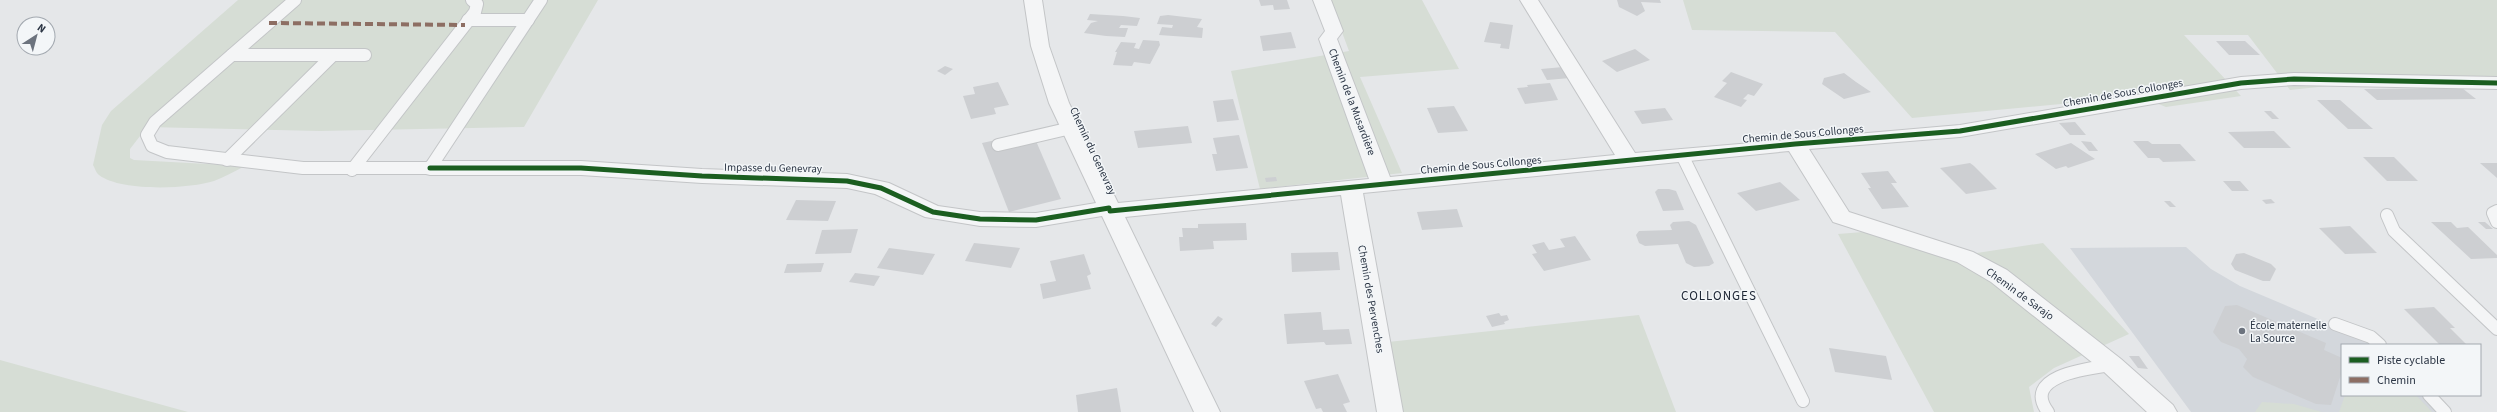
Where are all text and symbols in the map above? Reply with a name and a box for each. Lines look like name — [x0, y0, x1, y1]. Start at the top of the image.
north arrow — [16, 16, 56, 56]
text: N — [34, 20, 49, 37]
street label: Chemin de la Musardière — [1325, 46, 1380, 158]
street label: Chemin de Sous Collonges — [2062, 75, 2184, 111]
street label: Chemin du Genevray — [1066, 105, 1120, 197]
street label: Chemin de Sous Collonges — [1742, 121, 1865, 147]
street label: Chemin de Sous Collonges — [1420, 152, 1543, 178]
street label: Impasse du Genevray — [724, 160, 822, 176]
street label: Chemin des Pervenches — [1354, 244, 1388, 354]
street label: Chemin de Sarajo — [1983, 264, 2057, 324]
district label: COLLONGES — [1681, 287, 1757, 305]
place label: École maternelle La Source — [2250, 318, 2327, 346]
marker: École maternelle La Source — [2237, 326, 2247, 336]
legend — [2341, 344, 2481, 396]
text: Piste cyclable — [2377, 352, 2445, 369]
text: Chemin — [2377, 372, 2416, 389]

